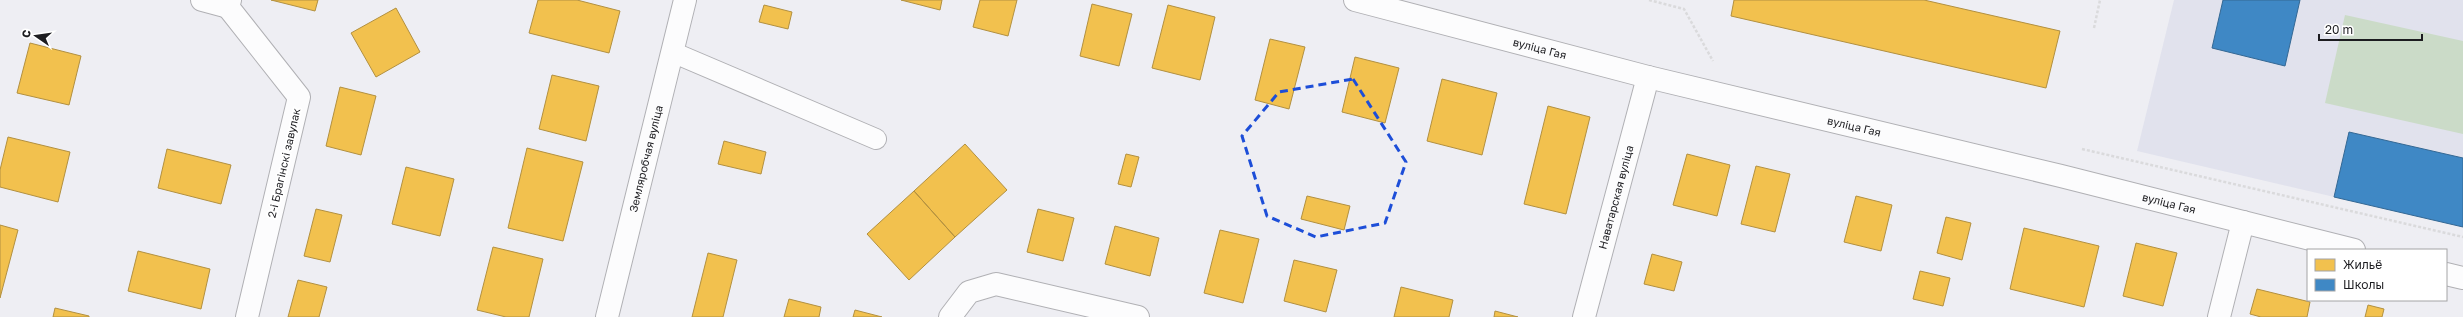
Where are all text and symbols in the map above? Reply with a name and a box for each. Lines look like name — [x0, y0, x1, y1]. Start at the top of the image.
north arrow — [16, 16, 56, 56]
scale bar — [2319, 16, 2422, 42]
text: 20 m — [2325, 22, 2353, 37]
text: С — [19, 28, 33, 39]
street label: вуліца Гая — [1512, 35, 1568, 61]
street label: Земляробчая вуліца — [626, 104, 665, 213]
street label: 2-і Брагінскі завулак — [265, 106, 303, 219]
street label: вуліца Гая — [1826, 113, 1882, 139]
street label: Наватарская вуліца — [1595, 144, 1636, 250]
street label: вуліца Гая — [2141, 190, 2197, 216]
legend — [2307, 249, 2447, 301]
text: Жильё — [2343, 257, 2382, 272]
text: Школы — [2343, 277, 2384, 292]

